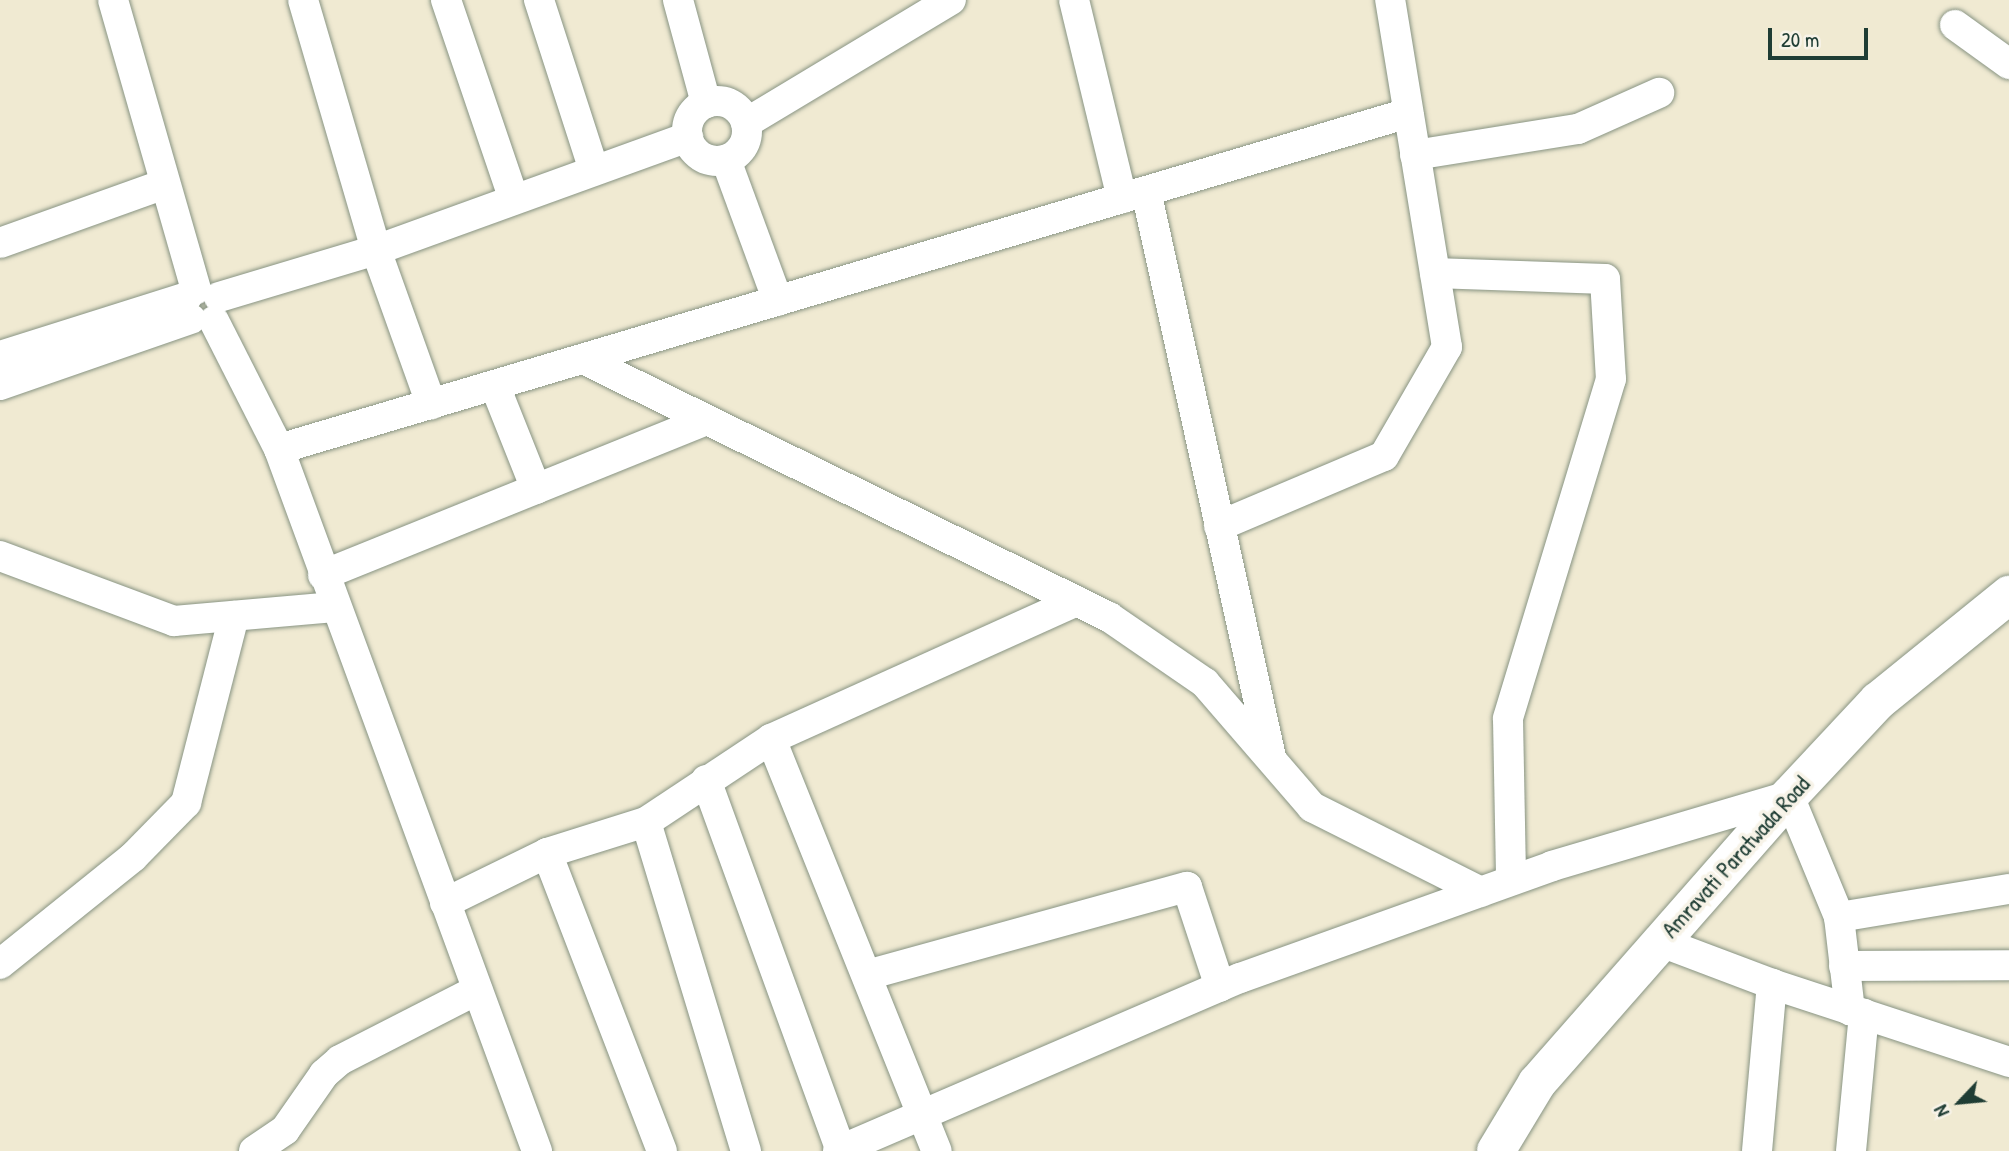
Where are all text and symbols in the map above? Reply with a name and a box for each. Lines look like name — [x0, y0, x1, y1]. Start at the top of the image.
scale bar — [1771, 14, 1871, 58]
text: 20 m — [1781, 25, 1819, 54]
street label: Amravati Paratwada Road — [1656, 771, 1816, 943]
north arrow — [1925, 1067, 1995, 1137]
text: N — [1927, 1101, 1955, 1121]

